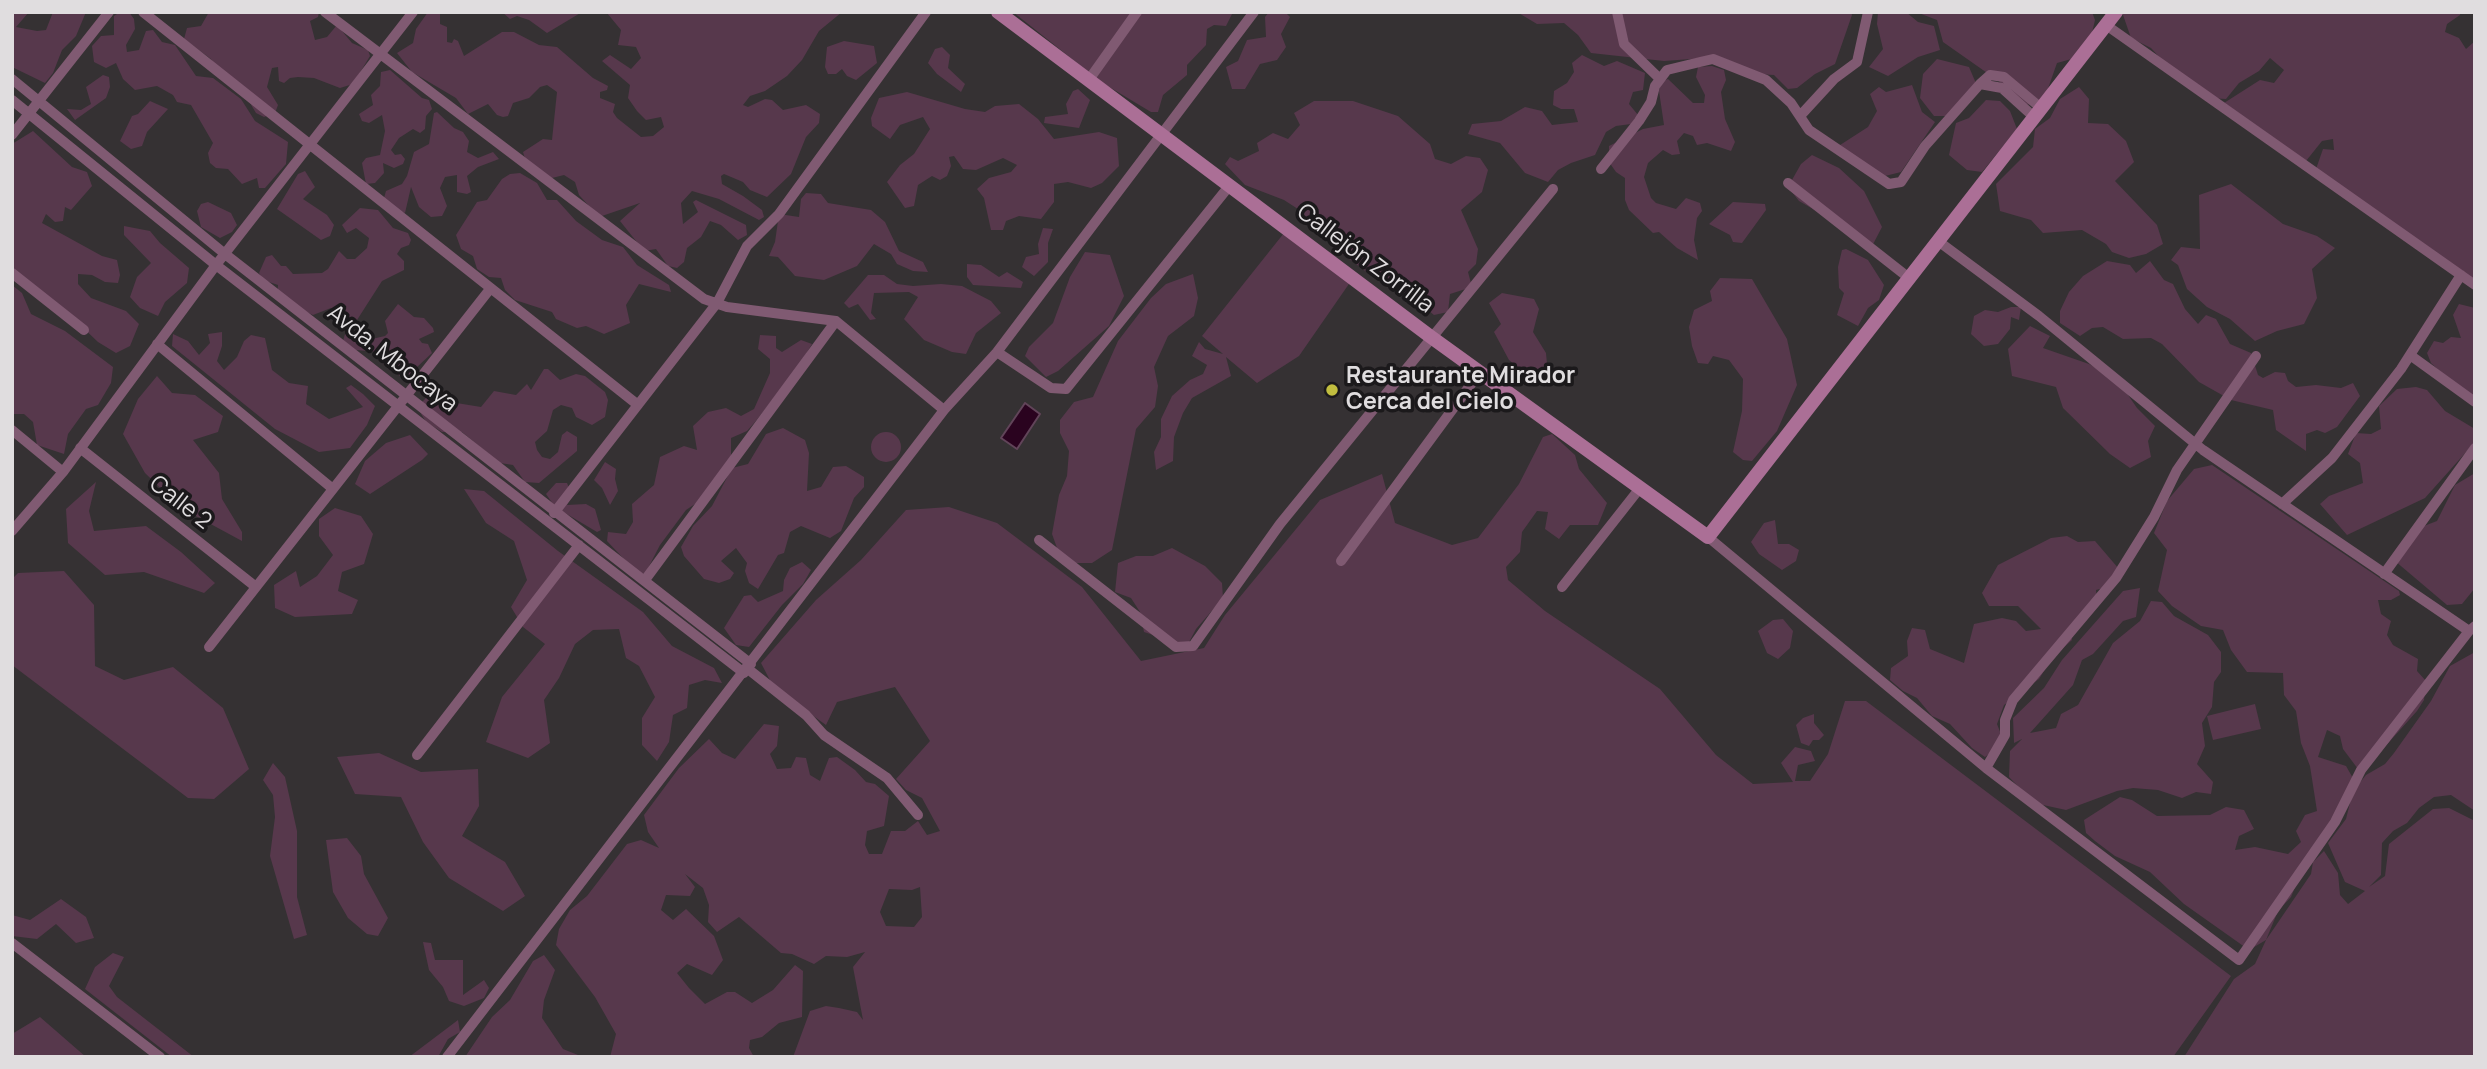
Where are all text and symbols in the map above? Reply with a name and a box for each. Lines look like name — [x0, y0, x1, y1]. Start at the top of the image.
street label: Callejón Zorrilla — [1291, 199, 1439, 319]
street label: Avda. Mbocaya — [321, 300, 463, 418]
place label: Restaurante Mirador Cerca del Cielo — [1346, 363, 1575, 417]
marker: Restaurante Mirador Cerca del Cielo — [1324, 382, 1340, 398]
street label: Calle 2 — [143, 470, 217, 536]

